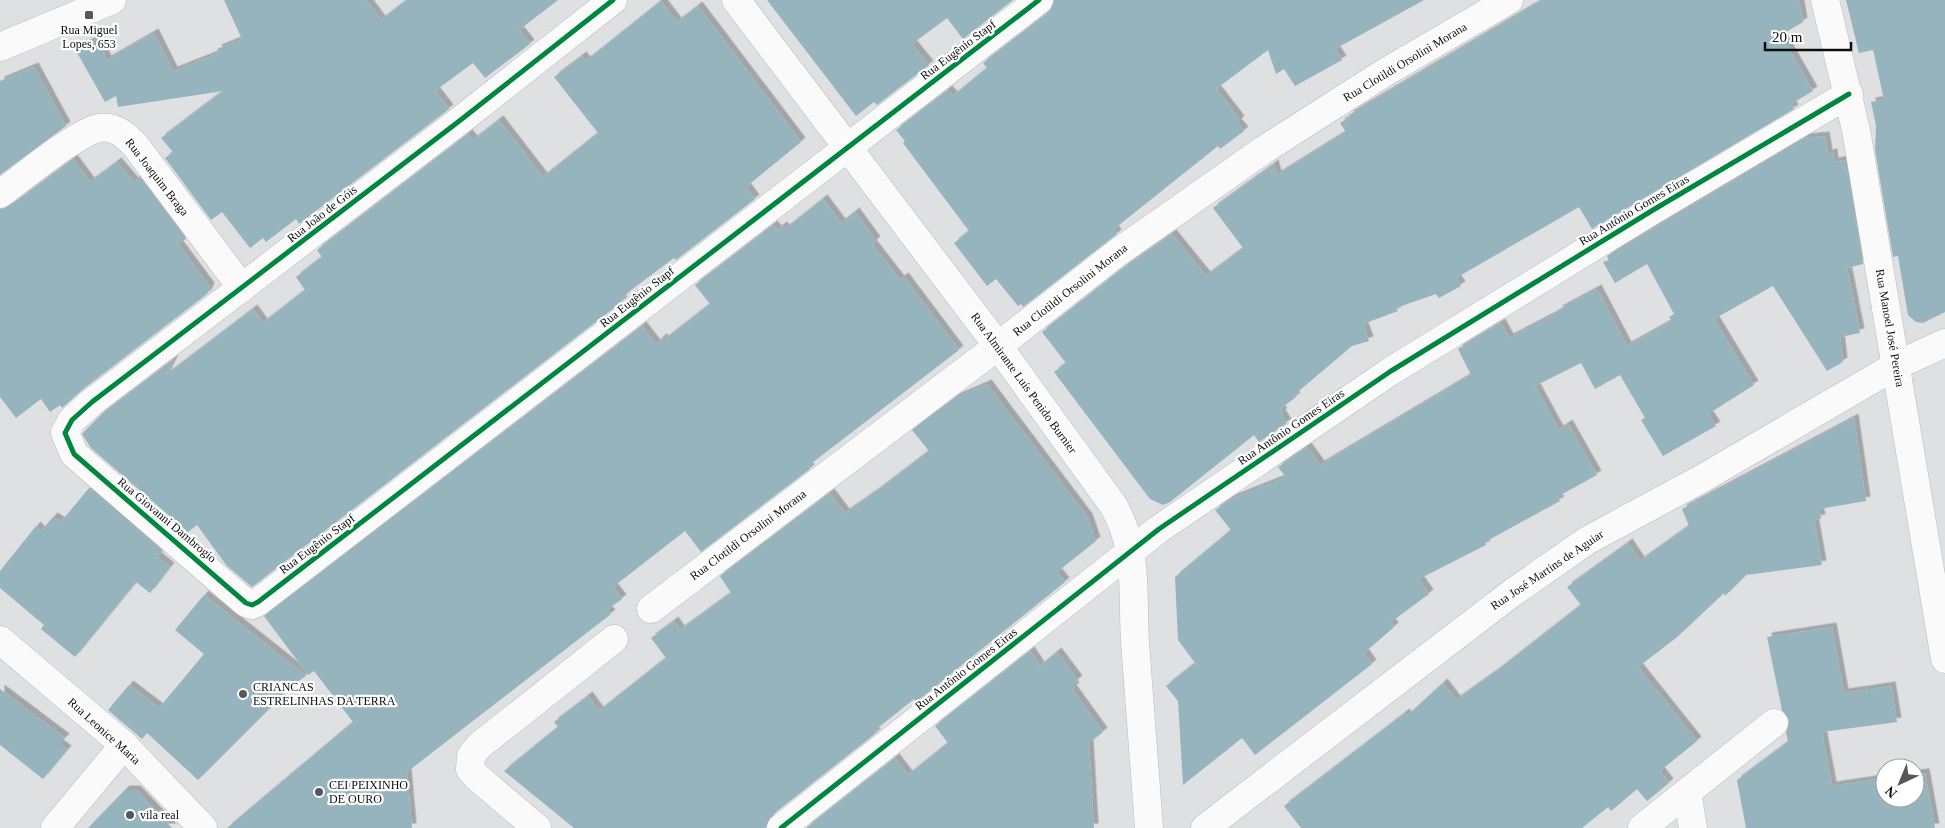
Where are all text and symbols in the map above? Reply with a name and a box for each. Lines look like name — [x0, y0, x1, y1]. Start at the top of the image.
marker: Rua Miguel Lopes, 653 — [83, 9, 95, 21]
street label: Rua Eugênio Stapf — [918, 17, 998, 83]
street label: Rua Clotildi Orsolini Morana — [1341, 19, 1470, 104]
scale bar — [1765, 20, 1851, 52]
place label: Rua Miguel Lopes, 653 — [61, 23, 118, 51]
text: 20 m — [1772, 29, 1803, 45]
street label: Rua Joaquim Braga — [122, 135, 192, 219]
street label: Rua Antônio Gomes Eiras — [1577, 171, 1692, 248]
street label: Rua João de Góis — [284, 182, 360, 245]
street label: Rua Clotildi Orsolini Morana — [1010, 240, 1131, 339]
street label: Rua Eugênio Stapf — [597, 264, 677, 330]
street label: Rua Manoel José Pereira — [1873, 268, 1907, 389]
street label: Rua Almirante Luís Penido Burnier — [968, 310, 1080, 456]
street label: Rua Antônio Gomes Eiras — [1235, 386, 1347, 468]
street label: Rua Giovanni Dambrogio — [115, 475, 219, 565]
street label: Rua Clotildi Orsolini Morana — [687, 486, 809, 583]
street label: Rua Eugênio Stapf — [277, 511, 357, 577]
street label: Rua José Martins de Aguiar — [1488, 527, 1606, 613]
street label: Rua Antônio Gomes Eiras — [912, 625, 1020, 713]
place label: CRIANCAS ESTRELINHAS DA TERRA — [253, 680, 396, 708]
marker: CRIANCAS ESTRELINHAS DA TERRA — [237, 688, 249, 700]
street label: Rua Leonice Maria — [65, 695, 144, 768]
north arrow — [1875, 758, 1925, 808]
place label: CEI PEIXINHO DE OURO — [329, 778, 408, 806]
text: N — [1882, 783, 1900, 801]
marker: CEI PEIXINHO DE OURO — [313, 786, 325, 798]
place label: vila real — [140, 808, 180, 822]
marker: vila real — [124, 809, 136, 821]

